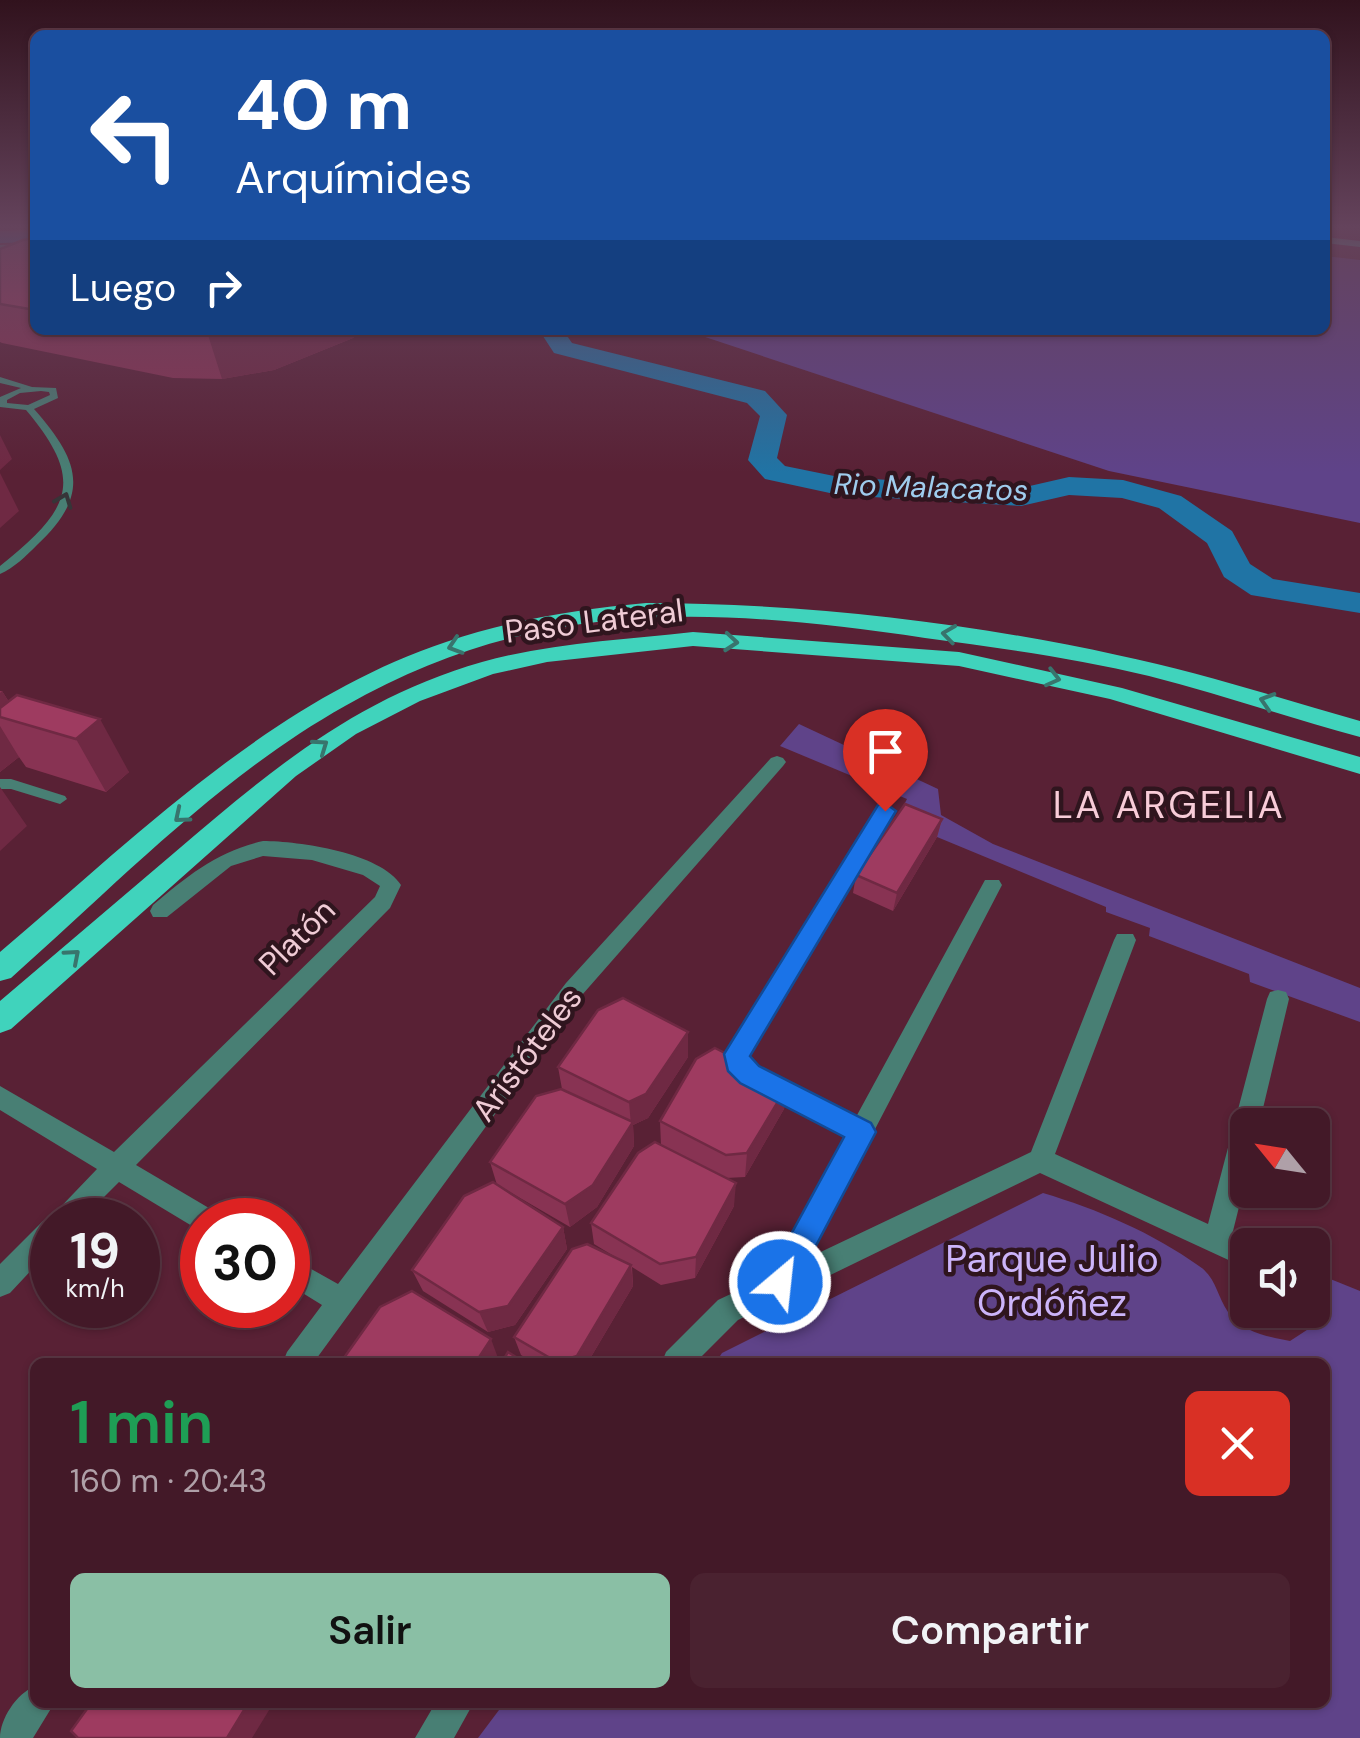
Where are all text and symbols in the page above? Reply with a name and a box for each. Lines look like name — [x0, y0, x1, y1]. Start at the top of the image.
text: 40 m — [235, 60, 412, 151]
icon: left — [70, 70, 200, 200]
text: Arquímides — [235, 148, 472, 207]
icon: right — [196, 260, 251, 315]
text: Luego — [70, 263, 176, 313]
water label: Rio Malacatos — [833, 464, 1029, 510]
one-way arrow — [52, 492, 72, 510]
street label: Paso Lateral — [502, 589, 686, 653]
one-way arrow — [941, 625, 957, 646]
one-way arrow — [723, 631, 739, 653]
one-way arrow — [447, 634, 464, 654]
one-way arrow — [1044, 666, 1061, 687]
one-way arrow — [1259, 692, 1276, 713]
pin — [843, 709, 928, 812]
icon: arrive — [858, 724, 913, 779]
one-way arrow — [310, 740, 328, 758]
district label: LA ARGELIA — [1053, 780, 1285, 830]
one-way arrow — [174, 805, 193, 823]
street label: Platón — [250, 890, 344, 984]
one-way arrow — [62, 950, 80, 968]
street label: Aristóteles — [463, 978, 591, 1130]
north arrow — [1230, 1108, 1330, 1208]
map controls — [1230, 1108, 1330, 1328]
speed limit sign: 30 — [180, 1198, 310, 1328]
text: 19 — [70, 1218, 120, 1284]
button: sound — [1230, 1228, 1330, 1328]
position arrow — [728, 1230, 832, 1334]
park label: Parque Julio Ordóñez — [945, 1234, 1159, 1328]
text: km/h — [65, 1272, 125, 1305]
text: 1 min — [70, 1383, 213, 1462]
button: close — [1185, 1391, 1290, 1496]
text: 160 m · 20:43 — [70, 1460, 267, 1502]
button: Salir — [70, 1573, 670, 1688]
button: Compartir — [690, 1573, 1290, 1688]

